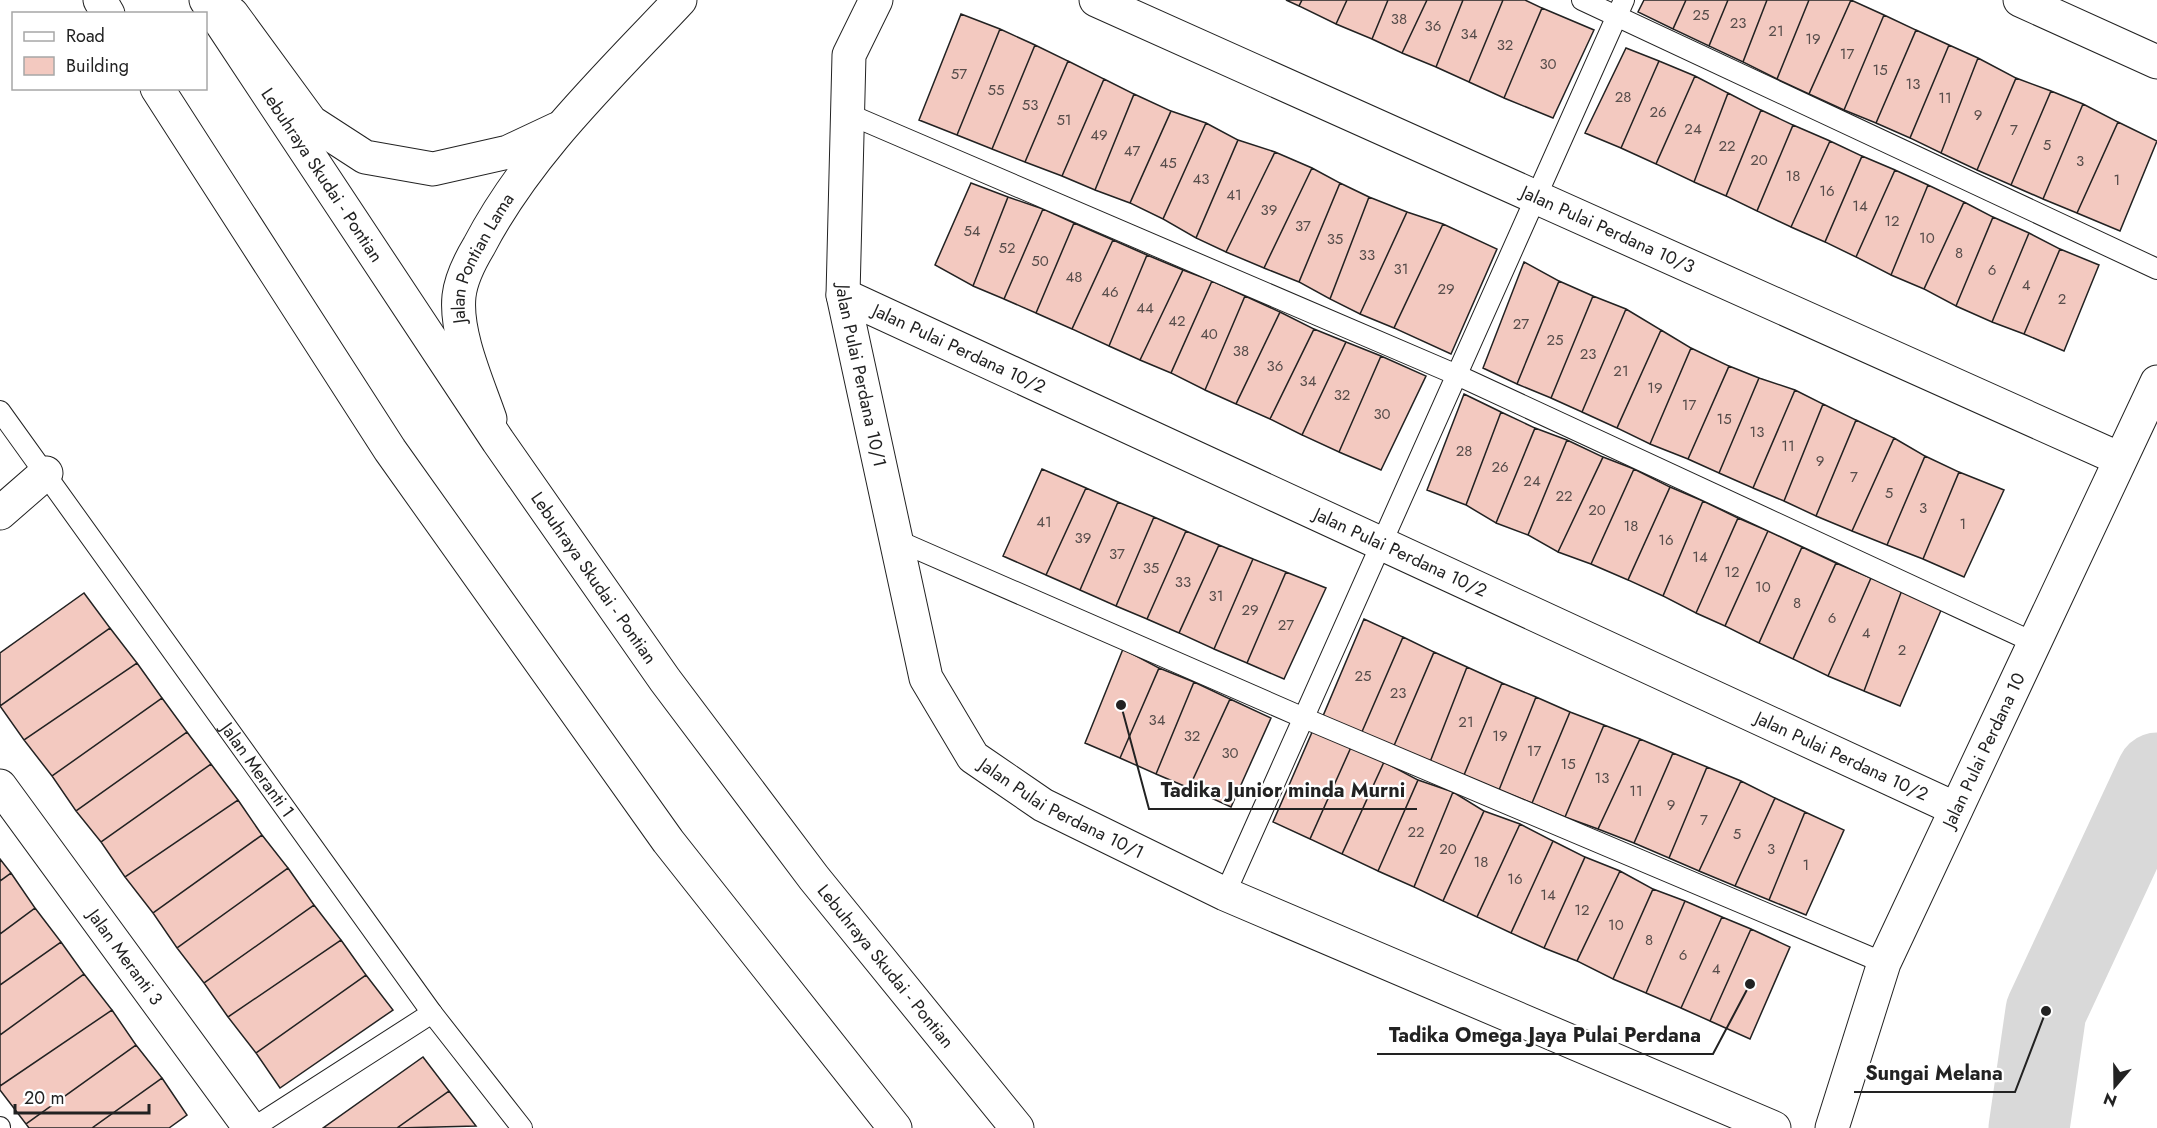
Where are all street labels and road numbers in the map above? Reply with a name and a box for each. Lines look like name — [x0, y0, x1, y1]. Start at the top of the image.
street label: Lebuhraya Skudai - Pontian — [255, 83, 389, 267]
street label: Jalan Pulai Perdana 10/3 — [1515, 178, 1699, 280]
street label: Jalan Pontian Lama — [445, 188, 520, 327]
street label: Jalan Pulai Perdana 10/1 — [830, 282, 893, 469]
street label: Jalan Pulai Perdana 10/2 — [866, 297, 1050, 400]
street label: Lebuhraya Skudai - Pontian — [525, 487, 663, 669]
street label: Jalan Pulai Perdana 10/2 — [1308, 500, 1491, 604]
street label: Jalan Pulai Perdana 10 — [1935, 668, 2032, 834]
street label: Jalan Pulai Perdana 10/2 — [1749, 704, 1933, 807]
street label: Jalan Meranti 1 — [213, 716, 301, 823]
street label: Jalan Pulai Perdana 10/1 — [972, 751, 1148, 865]
street label: Lebuhraya Skudai - Pontian — [811, 879, 960, 1054]
street label: Jalan Meranti 3 — [80, 902, 169, 1011]

